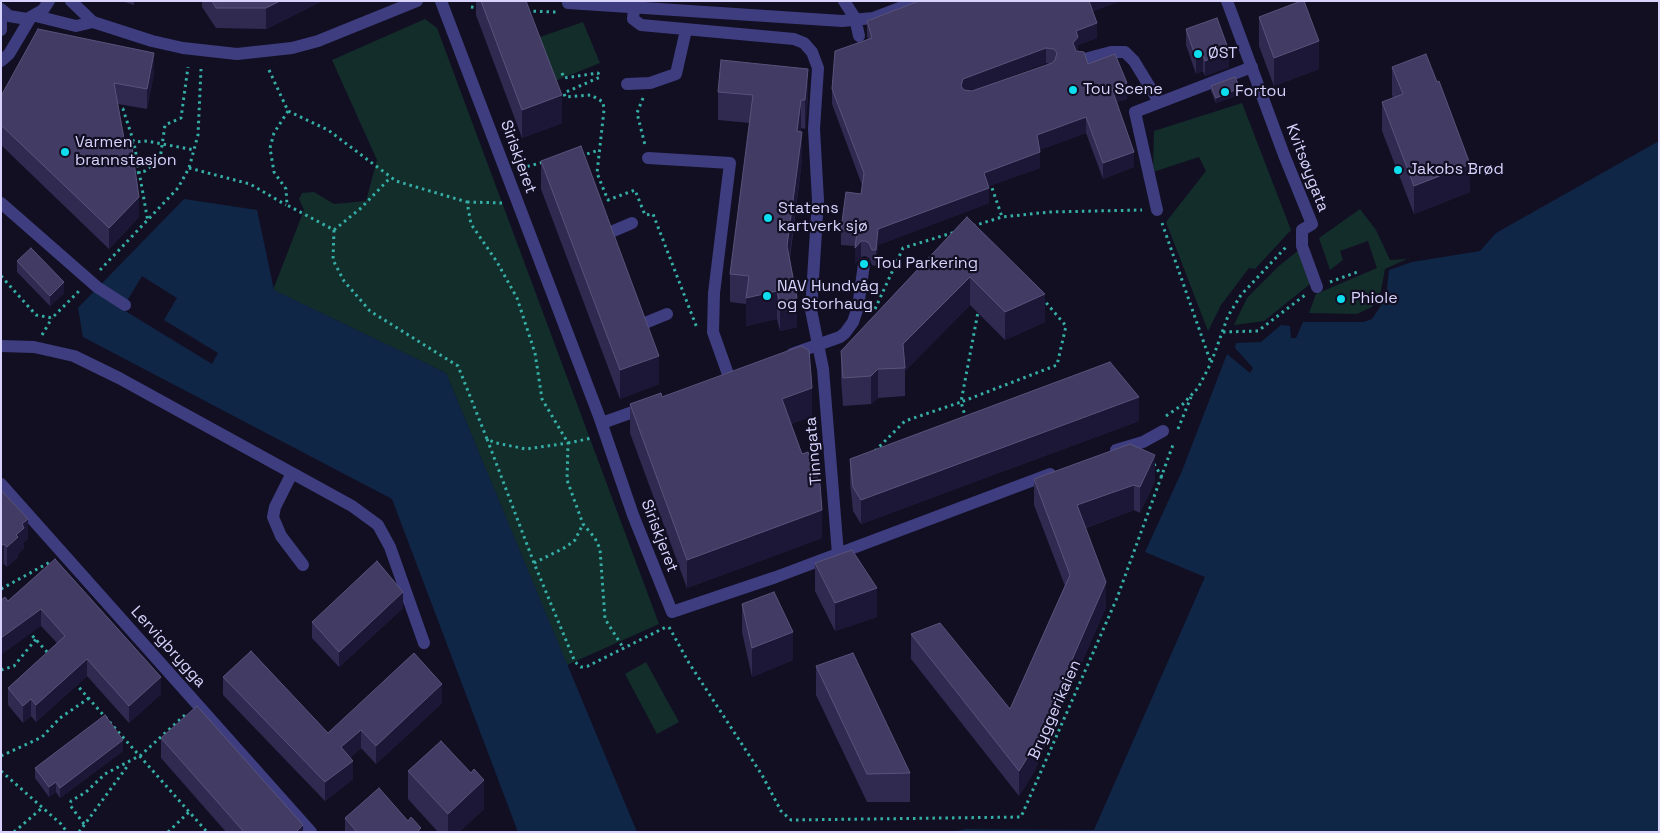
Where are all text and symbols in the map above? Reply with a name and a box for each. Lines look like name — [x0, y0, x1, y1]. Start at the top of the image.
place label: ØST — [1208, 44, 1237, 64]
marker: ØST — [1192, 48, 1204, 60]
place label: Tou Scene — [1083, 80, 1163, 100]
place label: Fortou — [1235, 82, 1286, 102]
marker: Tou Scene — [1067, 84, 1079, 96]
marker: Fortou — [1219, 86, 1231, 98]
street label: Siriskjeret — [496, 118, 540, 196]
street label: Kvitsøygata — [1281, 121, 1333, 215]
place label: Varmen brannstasjon — [75, 133, 177, 171]
marker: Varmen brannstasjon — [59, 146, 71, 158]
place label: Jakobs Brød — [1408, 160, 1504, 180]
marker: Jakobs Brød — [1392, 164, 1404, 176]
place label: Statens kartverk sjø — [778, 199, 868, 237]
marker: Statens kartverk sjø — [762, 212, 774, 224]
place label: Tou Parkering — [874, 254, 978, 274]
marker: Tou Parkering — [858, 258, 870, 270]
place label: NAV Hundvåg og Storhaug — [777, 277, 879, 315]
place label: Phiole — [1351, 289, 1398, 309]
marker: NAV Hundvåg og Storhaug — [761, 290, 773, 302]
marker: Phiole — [1335, 293, 1347, 305]
street label: Tinngata — [801, 416, 827, 486]
street label: Siriskjeret — [636, 497, 682, 575]
street label: Lervigbrygga — [126, 602, 210, 692]
street label: Bryggerikaien — [1024, 657, 1086, 763]

